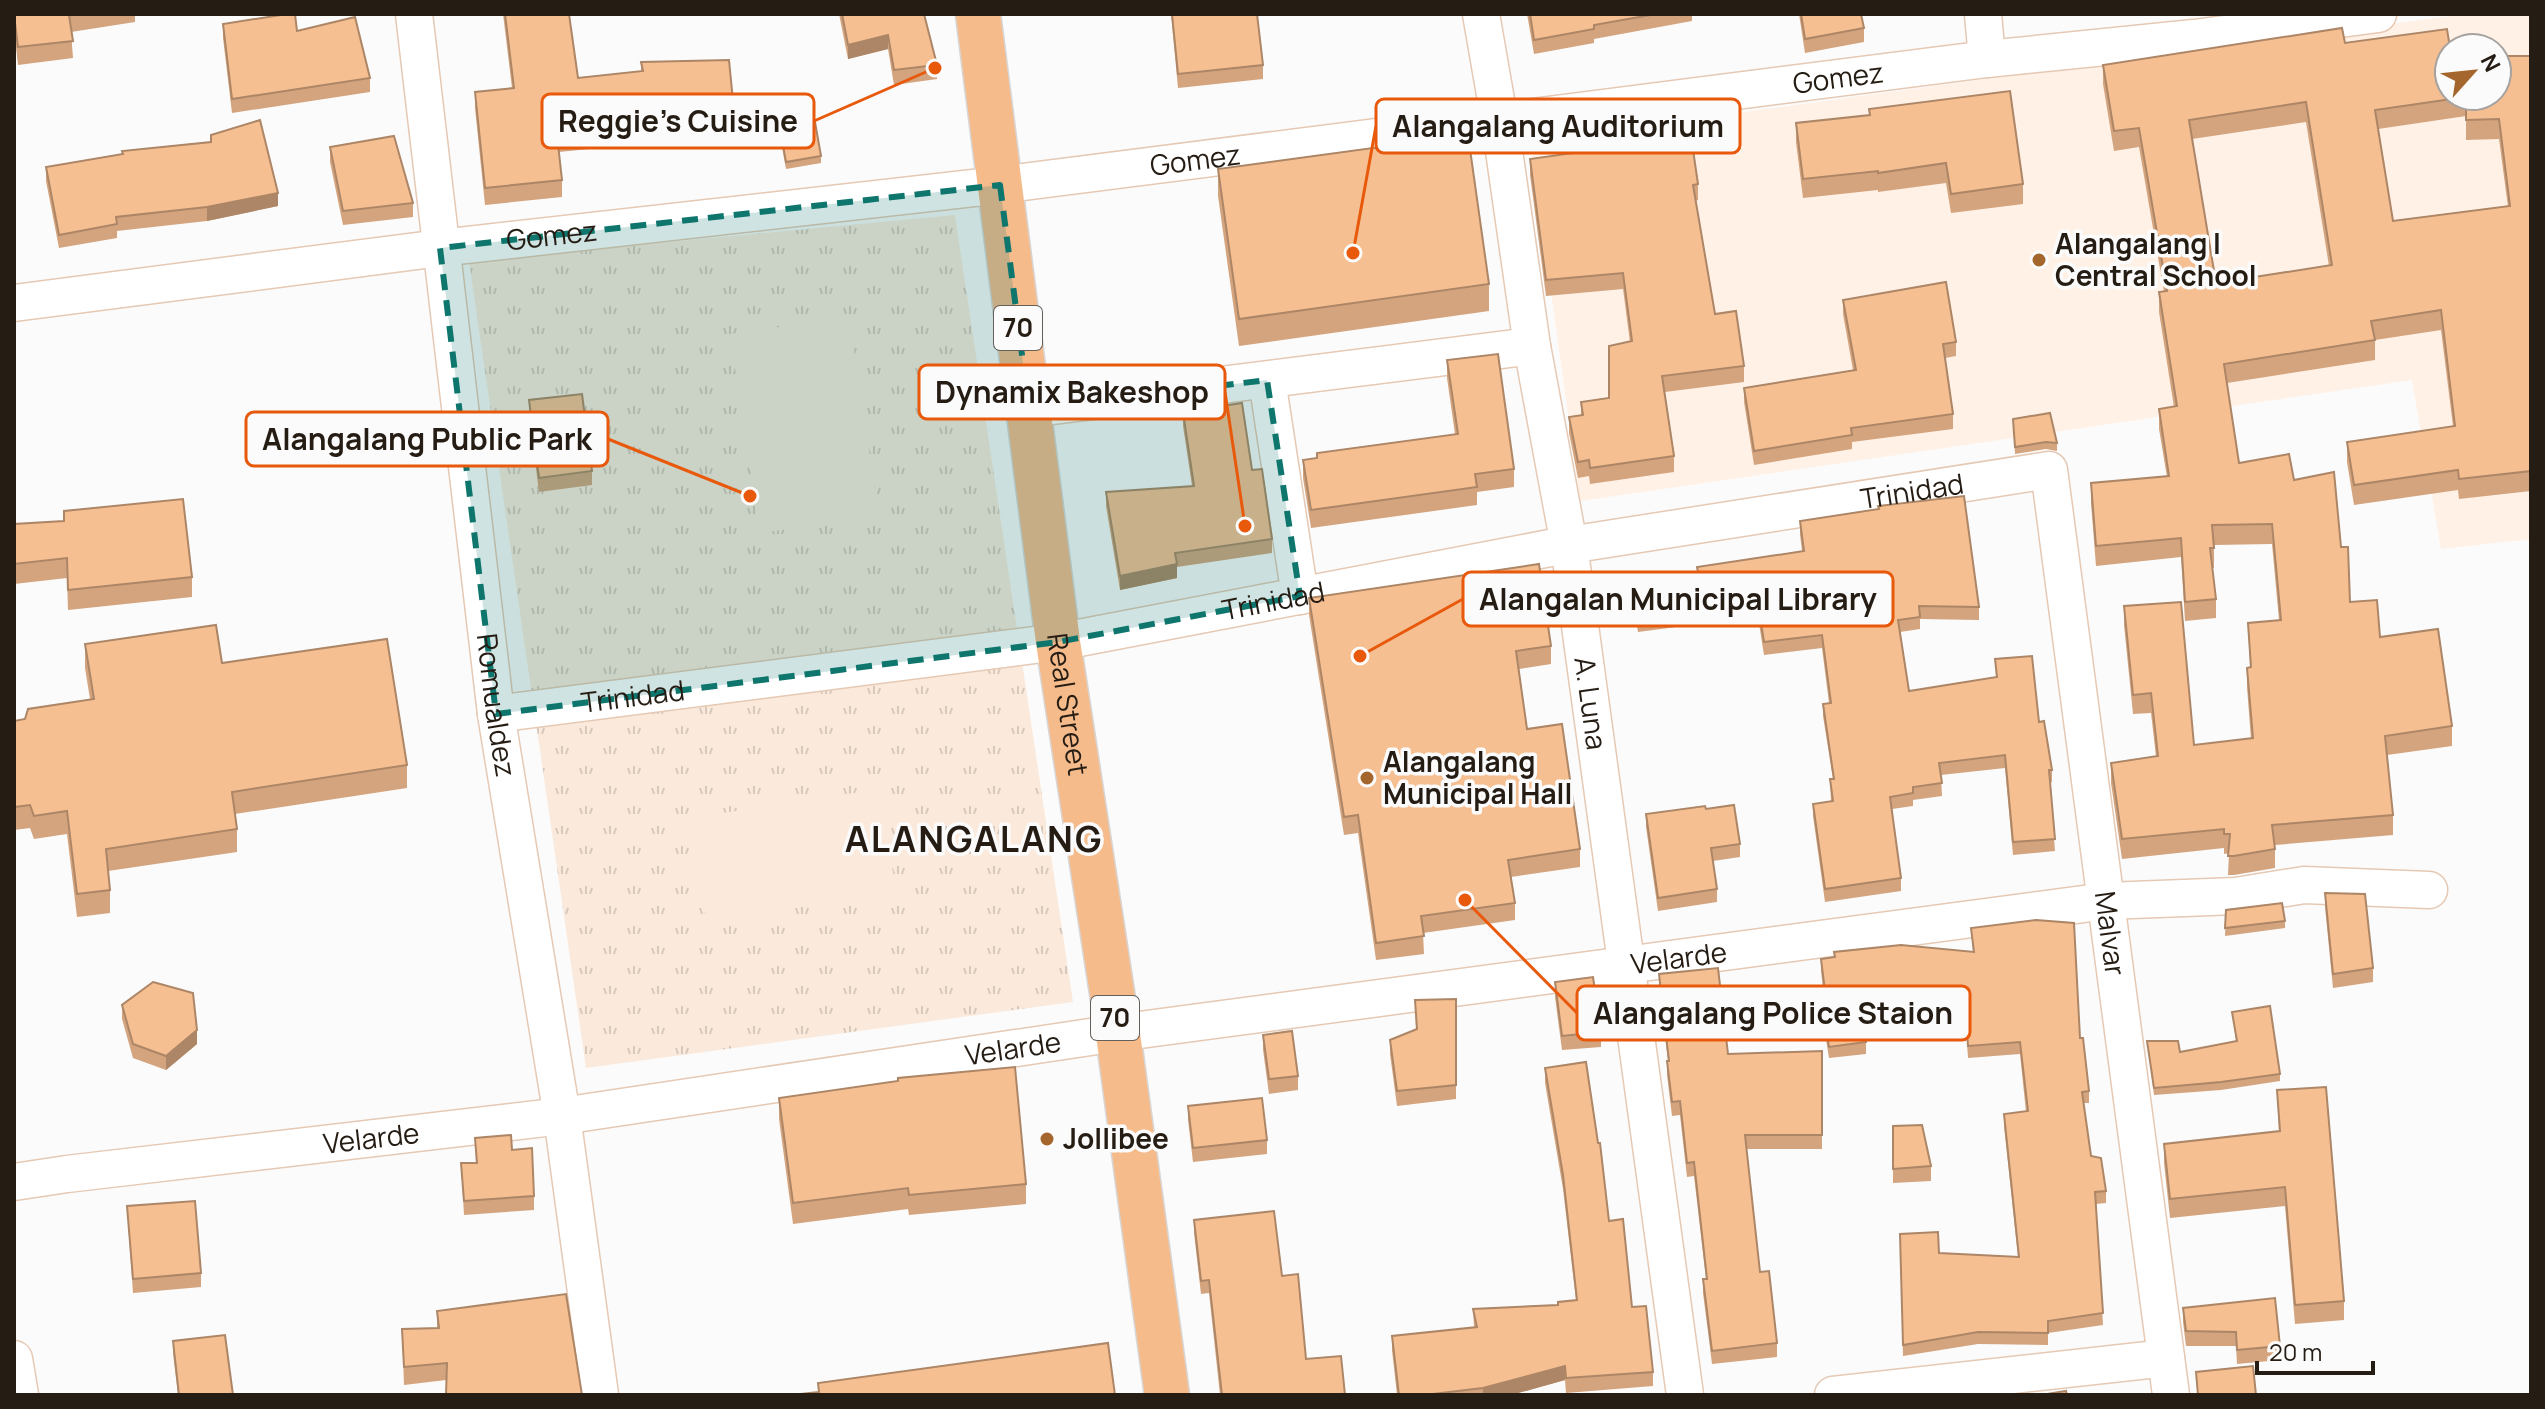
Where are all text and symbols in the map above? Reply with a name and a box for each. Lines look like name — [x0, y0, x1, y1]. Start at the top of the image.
north arrow — [2433, 32, 2513, 112]
text: N — [2474, 49, 2508, 77]
street label: Gomez — [1790, 52, 1886, 102]
callout: Reggie's Cuisine — [542, 94, 814, 148]
callout: Alangalang Auditorium — [1376, 99, 1740, 153]
text: Reggie's Cuisine — [558, 100, 798, 141]
text: Alangalang Auditorium — [1392, 105, 1724, 146]
street label: Gomez — [1148, 134, 1243, 184]
street label: Gomez — [504, 210, 599, 258]
place label: Alangalang I Central School — [2055, 224, 2257, 294]
marker: Alangalang I Central School — [2030, 251, 2048, 269]
road number: 70 — [994, 306, 1042, 350]
callout: Dynamix Bakeshop — [919, 365, 1225, 419]
text: Dynamix Bakeshop — [935, 371, 1209, 412]
callout: Alangalang Public Park — [246, 412, 608, 466]
text: Alangalang Public Park — [262, 418, 593, 459]
street label: Trinidad — [1858, 464, 1966, 517]
street label: Trinidad — [1219, 571, 1328, 628]
callout: Alangalan Municipal Library — [1463, 572, 1893, 626]
text: Alangalan Municipal Library — [1479, 578, 1877, 619]
street label: Romualdez — [469, 631, 526, 780]
street label: Real Street — [1039, 631, 1098, 778]
street label: A. Luna — [1566, 654, 1617, 752]
street label: Trinidad — [579, 670, 687, 721]
place label: Alangalang Municipal Hall — [1383, 742, 1572, 812]
marker: Alangalang Municipal Hall — [1358, 769, 1376, 787]
district label: ALANGALANG — [845, 814, 1103, 863]
street label: Malvar — [2087, 889, 2135, 978]
street label: Velarde — [1628, 932, 1729, 982]
callout: Alangalang Police Staion — [1577, 986, 1970, 1040]
text: Alangalang Police Staion — [1593, 992, 1953, 1033]
road number: 70 — [1091, 996, 1139, 1040]
street label: Velarde — [962, 1022, 1063, 1073]
street label: Velarde — [321, 1113, 421, 1162]
place label: Jollibee — [1063, 1119, 1169, 1157]
marker: Jollibee — [1038, 1130, 1056, 1148]
scale bar — [2257, 1325, 2373, 1375]
text: 20 m — [2269, 1335, 2322, 1368]

